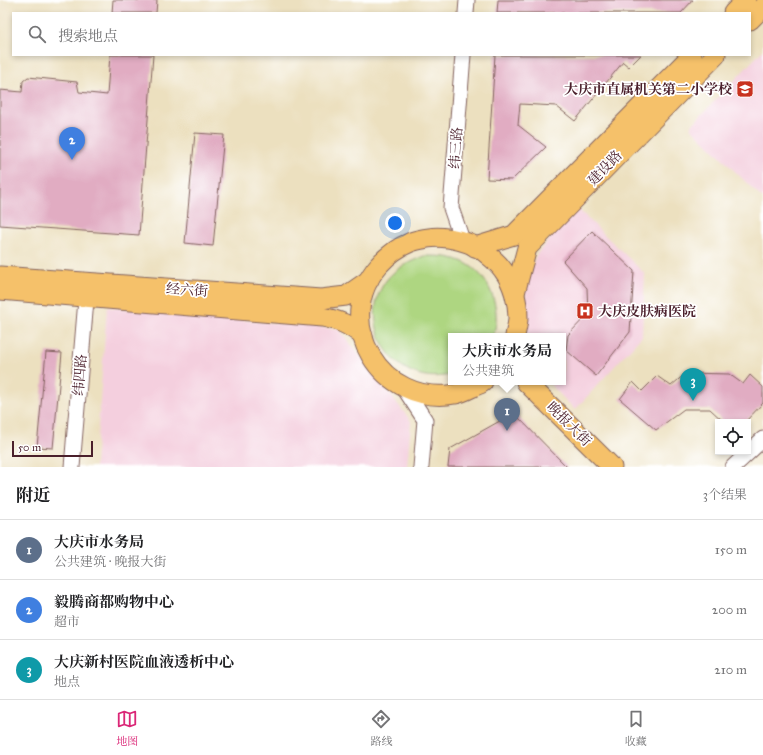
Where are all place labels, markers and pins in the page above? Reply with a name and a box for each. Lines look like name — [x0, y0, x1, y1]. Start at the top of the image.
school or university icon: 大庆市直属机关第二小学校 — [735, 79, 755, 99]
place label: 大庆市直属机关第二小学校 — [564, 81, 732, 98]
pin: 2 — [59, 127, 85, 160]
hospital icon: 大庆皮肤病医院 — [575, 301, 595, 321]
place label: 大庆皮肤病医院 — [598, 303, 696, 320]
pin: 3 — [680, 368, 706, 401]
pin: 1 — [494, 398, 520, 431]

